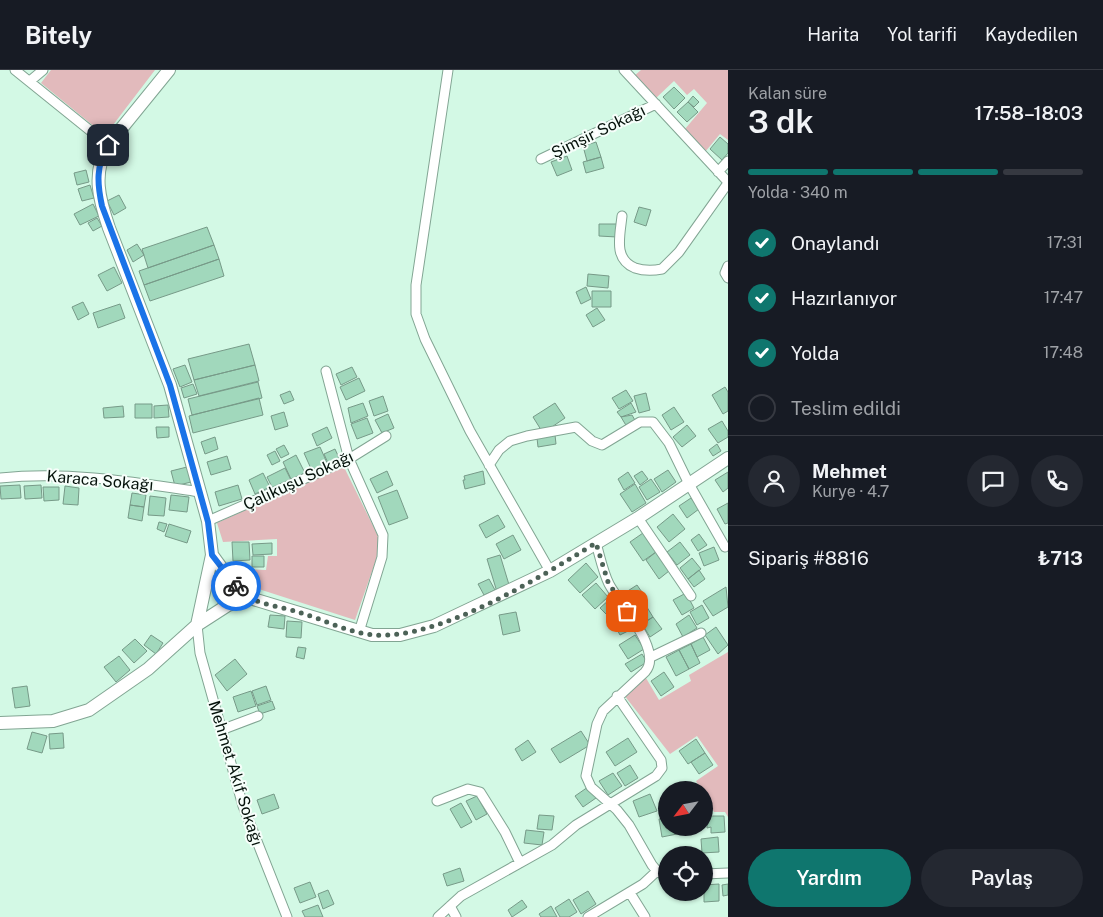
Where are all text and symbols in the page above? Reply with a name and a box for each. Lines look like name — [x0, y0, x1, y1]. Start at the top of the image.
text: Bitely — [25, 21, 92, 49]
text: Harita — [807, 24, 859, 45]
text: Yol tarifi — [887, 24, 957, 45]
text: Kaydedilen — [985, 24, 1078, 45]
text: Kalan süre — [748, 84, 827, 103]
street label: Şimşir Sokağı — [548, 101, 648, 162]
text: 17:58–18:03 — [975, 102, 1083, 124]
text: 3 dk — [748, 103, 814, 140]
pin — [87, 124, 129, 166]
icon: home — [94, 131, 122, 159]
text: Yolda · 340 m — [748, 183, 848, 202]
icon: check — [748, 229, 776, 257]
text: Onaylandı — [791, 232, 879, 254]
text: 17:31 — [1047, 233, 1083, 252]
icon: check — [748, 284, 776, 312]
text: Hazırlanıyor — [791, 287, 897, 309]
text: 17:47 — [1044, 288, 1083, 307]
icon: check — [748, 339, 776, 367]
text: Yolda — [791, 342, 839, 364]
text: 17:48 — [1043, 343, 1083, 362]
text: Teslim edildi — [791, 397, 901, 419]
street label: Çalıkuşu Sokağı — [240, 447, 356, 514]
button: person — [748, 455, 800, 507]
button: chat — [967, 455, 1019, 507]
button: phone — [1031, 455, 1083, 507]
text: Mehmet — [812, 460, 887, 482]
street label: Karaca Sokağı — [46, 466, 154, 495]
text: Kurye · 4.7 — [812, 482, 889, 501]
text: Sipariş #8816 — [748, 547, 869, 569]
text: ₺713 — [1038, 547, 1083, 569]
courier — [211, 561, 261, 611]
icon: bike — [222, 572, 250, 600]
pin — [606, 590, 648, 632]
icon: bag — [613, 597, 641, 625]
street label: Mehmet Akif Sokağı — [204, 698, 267, 848]
north arrow — [658, 781, 712, 836]
map controls — [658, 781, 713, 901]
button: locate — [658, 846, 713, 901]
button: Yardım — [748, 849, 911, 907]
button: Paylaş — [921, 849, 1083, 907]

